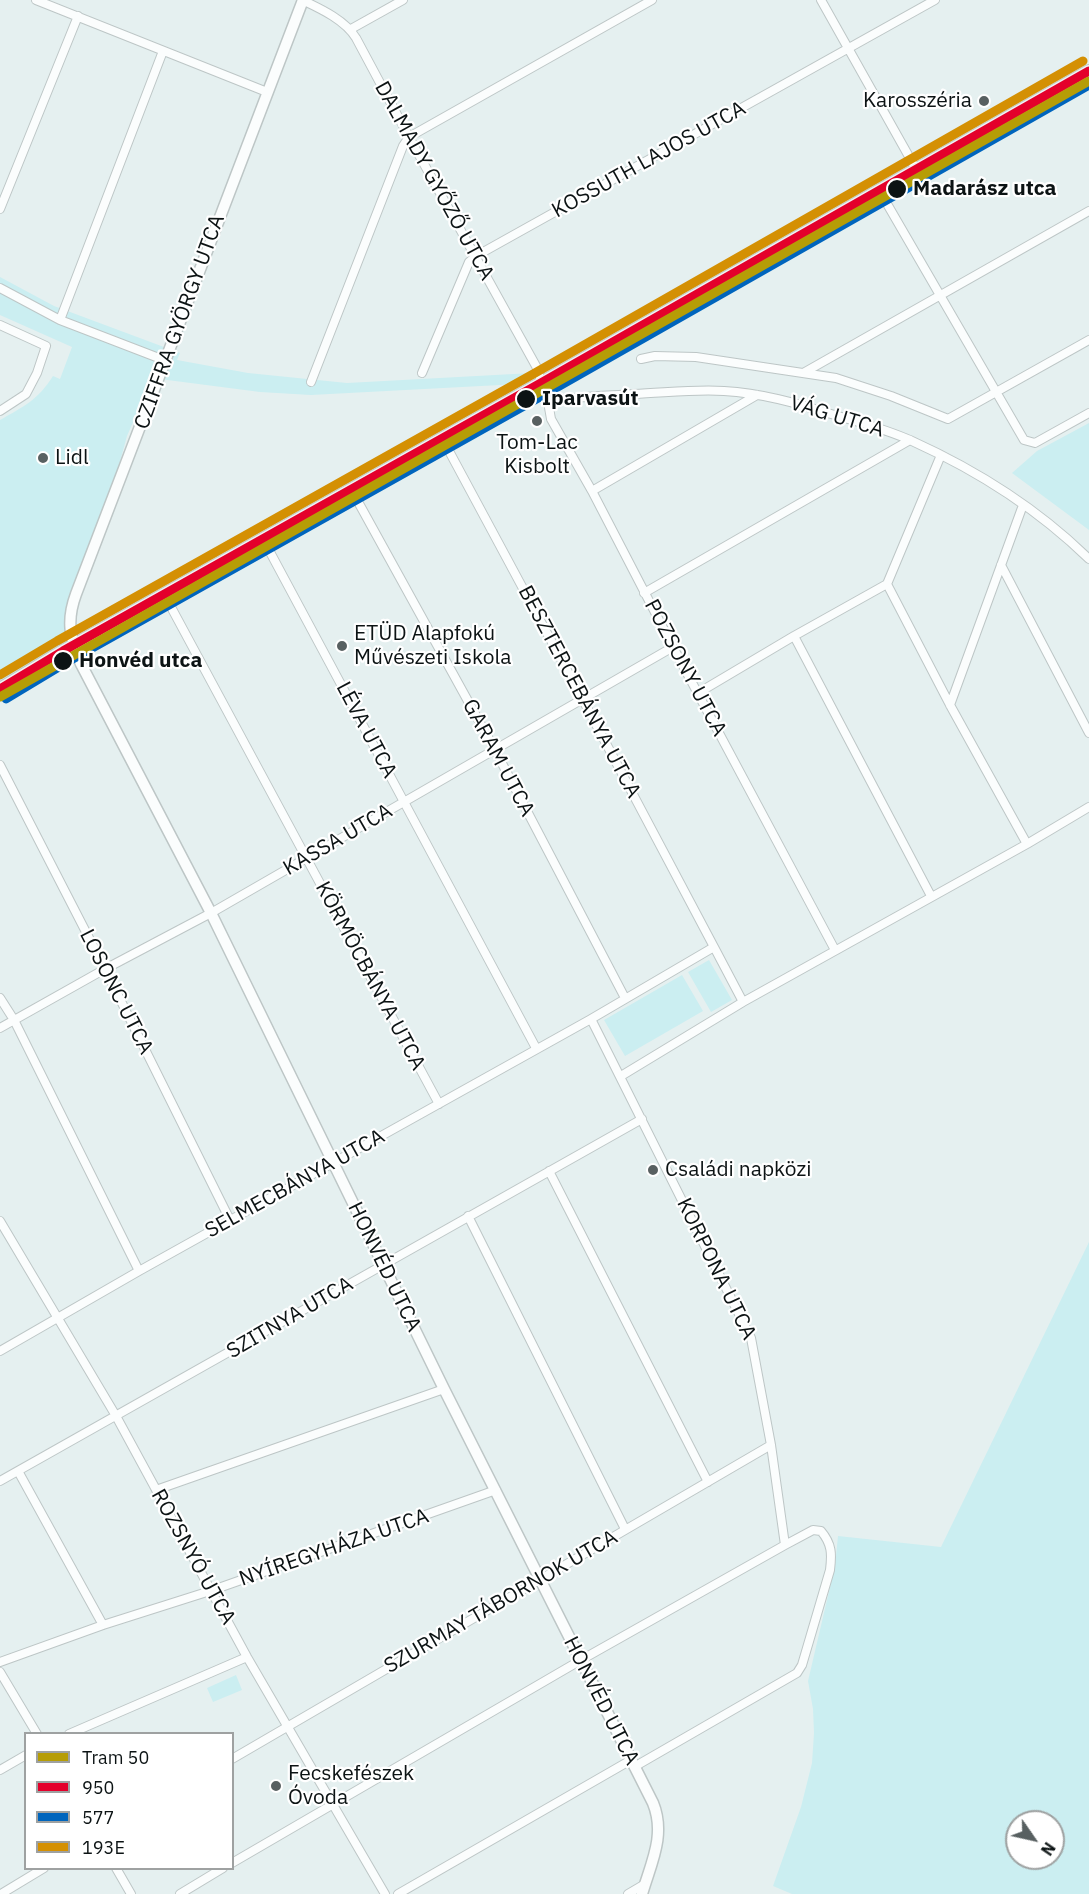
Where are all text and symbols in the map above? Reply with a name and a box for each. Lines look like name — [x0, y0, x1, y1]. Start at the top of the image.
street label: DALMADY GYŐZŐ UTCA — [369, 77, 499, 285]
place label: Karosszéria — [863, 88, 972, 114]
marker: Karosszéria — [977, 94, 991, 108]
street label: KOSSUTH LAJOS UTCA — [548, 96, 750, 224]
place label: Madarász utca — [913, 176, 1056, 202]
marker: Madarász utca — [886, 178, 908, 200]
street label: CZIFFRA GYÖRGY UTCA — [129, 211, 231, 433]
place label: Iparvasút — [542, 386, 639, 412]
marker: Iparvasút — [515, 388, 537, 410]
street label: VÁG UTCA — [787, 391, 887, 443]
marker: Tom-Lac Kisbolt — [530, 414, 544, 428]
place label: Tom-Lac Kisbolt — [496, 430, 578, 480]
place label: Lidl — [55, 445, 89, 471]
marker: Lidl — [36, 451, 50, 465]
street label: BESZTERCEBÁNYA UTCA — [512, 581, 646, 803]
street label: POZSONY UTCA — [638, 595, 732, 741]
place label: ETÜD Alapfokú Művészeti Iskola — [354, 621, 511, 671]
marker: ETÜD Alapfokú Művészeti Iskola — [335, 639, 349, 653]
place label: Honvéd utca — [79, 648, 202, 674]
marker: Honvéd utca — [52, 650, 74, 672]
street label: LÉVA UTCA — [330, 678, 402, 782]
street label: GARAM UTCA — [457, 695, 539, 821]
street label: KASSA UTCA — [279, 799, 397, 881]
street label: KÖRMÖCBÁNYA UTCA — [310, 877, 430, 1075]
street label: LOSONC UTCA — [74, 925, 158, 1059]
street label: SELMECBÁNYA UTCA — [201, 1124, 389, 1244]
place label: Családi napközi — [665, 1157, 811, 1183]
marker: Családi napközi — [646, 1163, 660, 1177]
street label: KORPONA UTCA — [671, 1194, 761, 1344]
street label: HONVÉD UTCA — [342, 1198, 426, 1336]
street label: SZITNYA UTCA — [222, 1272, 358, 1364]
street label: ROZSNYÓ UTCA — [145, 1485, 241, 1629]
street label: NYÍREGYHÁZA UTCA — [236, 1504, 432, 1592]
street label: SZURMAY TÁBORNOK UTCA — [380, 1525, 622, 1679]
street label: HONVÉD UTCA — [558, 1632, 644, 1770]
legend — [24, 1732, 234, 1870]
text: Tram 50 — [82, 1746, 149, 1769]
place label: Fecskefészek Óvoda — [288, 1761, 414, 1811]
text: 950 — [82, 1776, 114, 1799]
marker: Fecskefészek Óvoda — [269, 1779, 283, 1793]
text: 577 — [82, 1806, 114, 1829]
north arrow — [1005, 1810, 1065, 1870]
text: 193E — [82, 1836, 125, 1859]
text: N — [1037, 1839, 1060, 1859]

